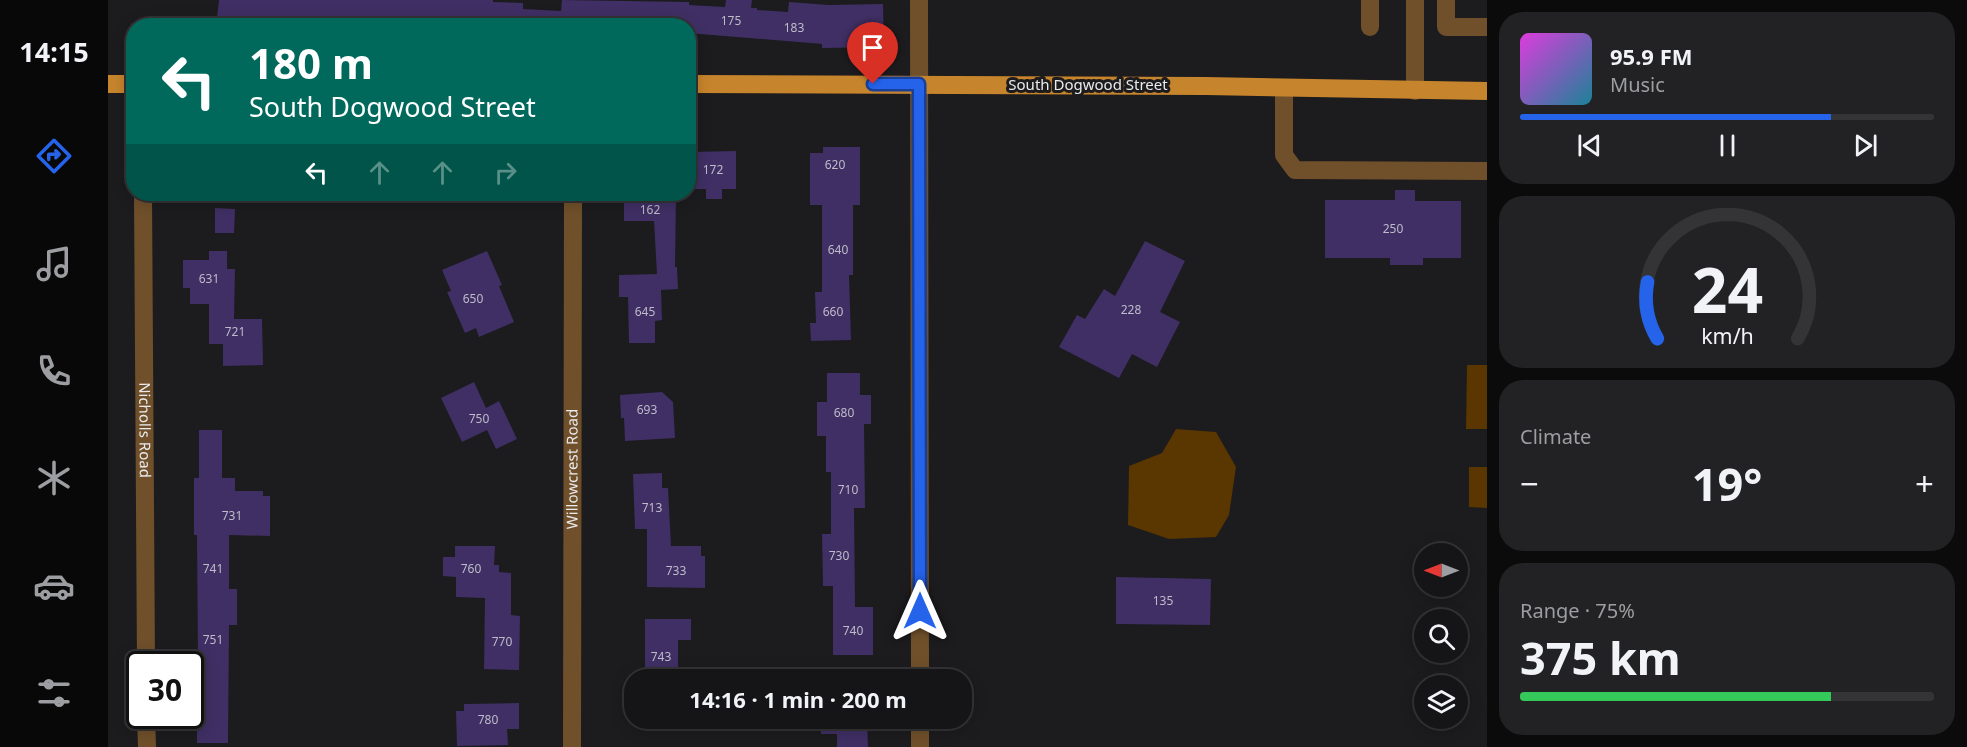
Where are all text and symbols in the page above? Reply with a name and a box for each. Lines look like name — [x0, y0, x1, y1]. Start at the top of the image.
house number: 175 — [721, 12, 741, 29]
house number: 183 — [784, 19, 804, 36]
pin — [847, 22, 898, 84]
icon: arrive — [856, 31, 889, 64]
text: 14:15 — [19, 33, 89, 70]
text: 180 m — [249, 34, 373, 91]
text: 95.9 FM — [1610, 41, 1692, 71]
icon: left — [150, 42, 228, 120]
text: Music — [1610, 71, 1665, 98]
street label: South Dogwood Street — [1008, 74, 1168, 94]
text: South Dogwood Street — [249, 88, 536, 125]
icon: previous — [1573, 129, 1606, 162]
icon: pause — [1711, 129, 1744, 162]
icon: next — [1849, 129, 1882, 162]
icon: directions — [33, 135, 75, 177]
icon: left — [300, 156, 333, 189]
icon: ahead — [363, 156, 396, 189]
icon: ahead — [426, 156, 459, 189]
icon: right — [489, 156, 522, 189]
house number: 620 — [825, 156, 845, 173]
house number: 172 — [703, 161, 723, 178]
house number: 162 — [640, 201, 660, 218]
house number: 250 — [1383, 220, 1403, 237]
house number: 640 — [828, 241, 848, 258]
icon: music — [33, 243, 75, 285]
text: 24 — [1691, 246, 1763, 331]
house number: 631 — [199, 270, 219, 287]
house number: 650 — [463, 290, 483, 307]
house number: 228 — [1121, 301, 1141, 318]
house number: 645 — [635, 303, 655, 320]
house number: 660 — [823, 303, 843, 320]
text: km/h — [1701, 321, 1753, 350]
house number: 721 — [225, 323, 245, 340]
icon: phone — [33, 350, 75, 392]
street label: Nicholls Road — [135, 382, 156, 478]
house number: 693 — [637, 401, 657, 418]
house number: 680 — [834, 404, 854, 421]
street label: Willowcrest Road — [561, 409, 582, 529]
house number: 750 — [469, 410, 489, 427]
text: Climate — [1520, 423, 1591, 450]
text: 19° — [1692, 453, 1762, 514]
icon: climate — [33, 457, 75, 499]
text: − — [1520, 461, 1539, 506]
text: + — [1915, 461, 1934, 506]
house number: 710 — [838, 481, 858, 498]
house number: 713 — [642, 499, 662, 516]
house number: 731 — [222, 507, 242, 524]
north arrow — [1414, 543, 1468, 597]
map controls — [1414, 543, 1468, 729]
house number: 730 — [829, 547, 849, 564]
house number: 741 — [203, 560, 223, 577]
house number: 760 — [461, 560, 481, 577]
house number: 733 — [666, 562, 686, 579]
icon: car — [33, 565, 75, 607]
position arrow — [888, 579, 952, 643]
house number: 135 — [1153, 592, 1173, 609]
text: Range · 75% — [1520, 597, 1635, 624]
button: search — [1414, 609, 1468, 663]
house number: 740 — [843, 622, 863, 639]
text: 375 km — [1520, 627, 1681, 688]
house number: 751 — [203, 631, 223, 648]
house number: 770 — [492, 633, 512, 650]
house number: 743 — [651, 648, 671, 665]
speed limit sign: 30 — [126, 651, 204, 729]
icon: filters — [33, 672, 75, 714]
button: layers — [1414, 675, 1468, 729]
text: 14:16 · 1 min · 200 m — [689, 684, 907, 714]
house number: 780 — [478, 711, 498, 728]

